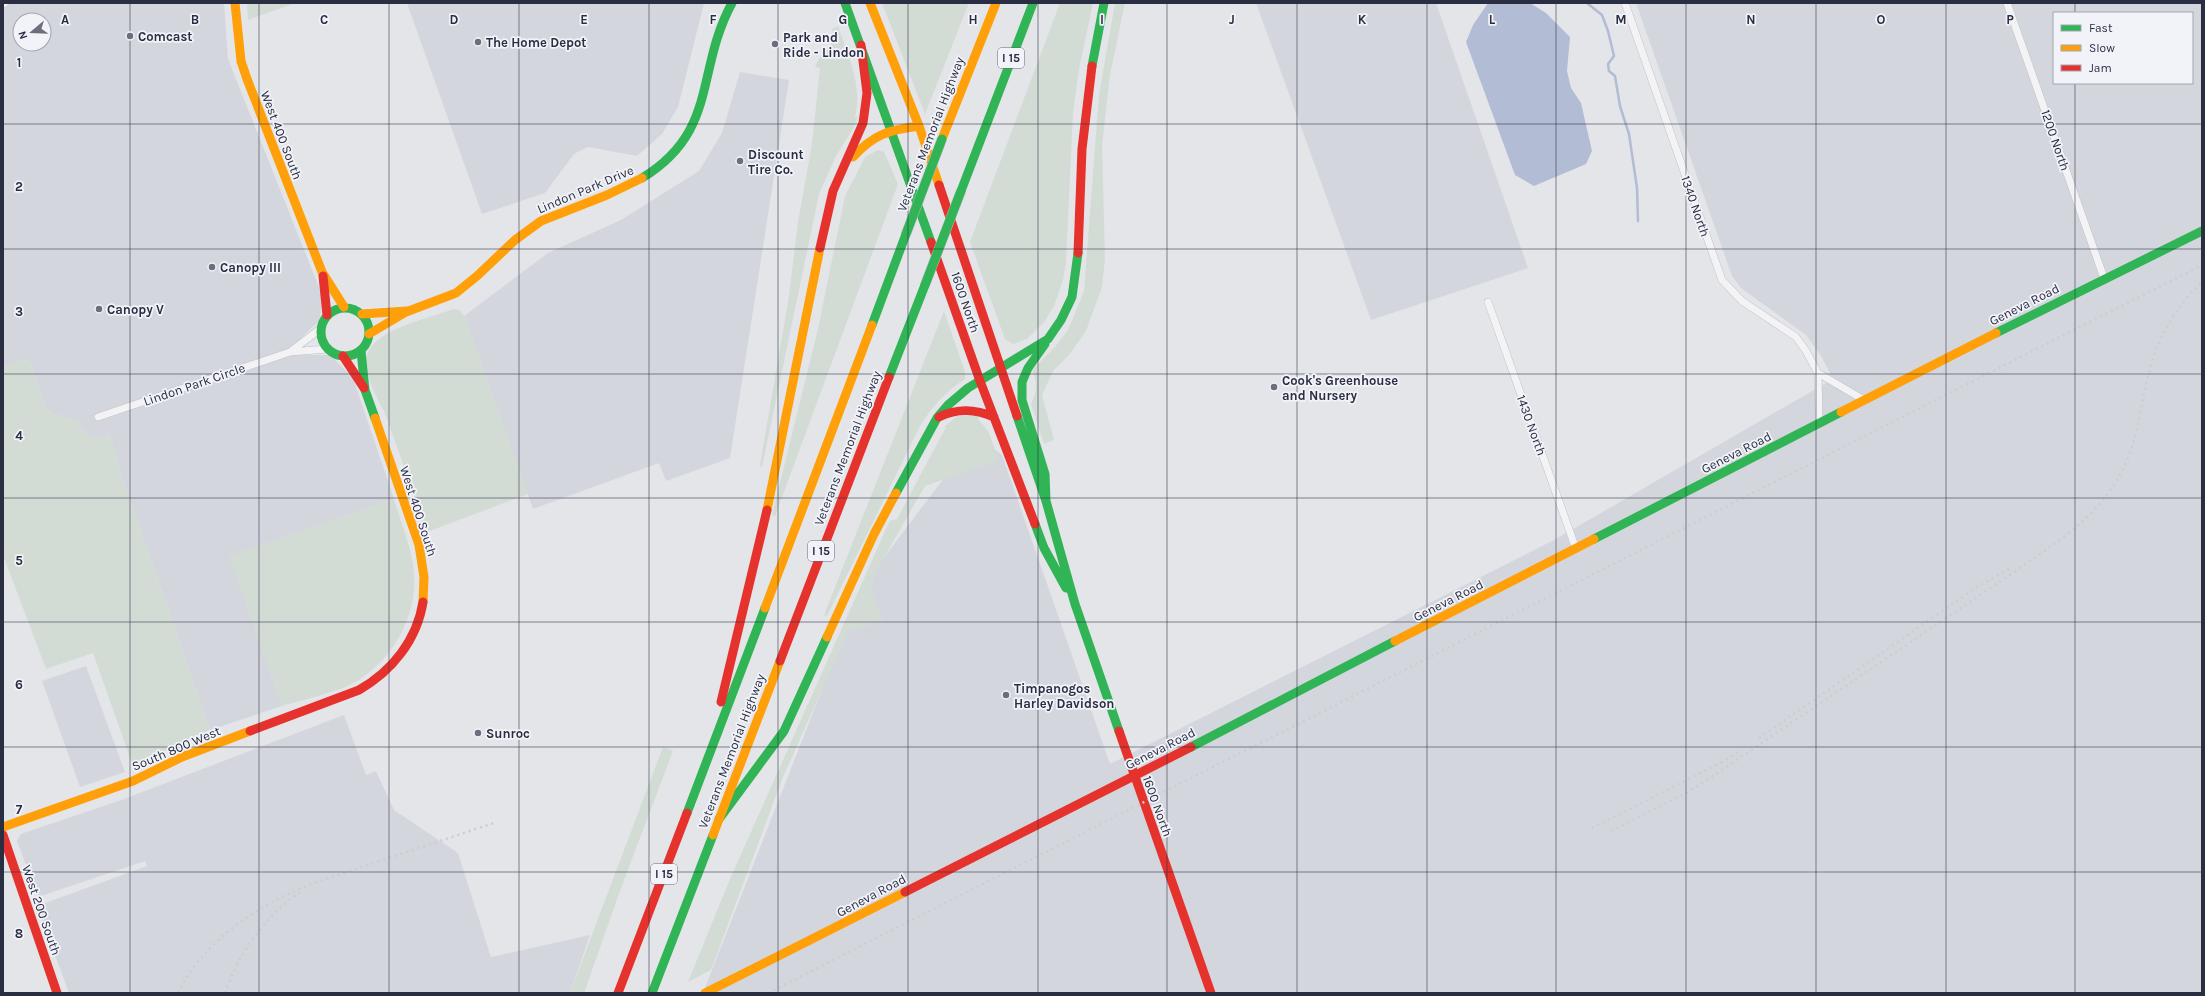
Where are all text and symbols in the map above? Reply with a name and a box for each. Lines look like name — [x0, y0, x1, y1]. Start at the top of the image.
north arrow — [12, 12, 52, 52]
text: A — [61, 12, 69, 27]
text: B — [191, 12, 199, 27]
text: C — [320, 12, 328, 27]
text: D — [450, 12, 459, 27]
text: E — [580, 12, 588, 27]
text: F — [709, 12, 717, 27]
text: G — [839, 12, 847, 27]
text: H — [968, 12, 978, 27]
text: I — [1100, 12, 1104, 27]
text: J — [1229, 12, 1235, 27]
text: K — [1358, 12, 1367, 27]
text: L — [1489, 12, 1496, 27]
text: M — [1615, 12, 1627, 27]
text: N — [1746, 12, 1756, 27]
text: O — [1877, 12, 1886, 27]
text: P — [2006, 12, 2014, 27]
legend — [2053, 12, 2193, 84]
text: Fast — [2089, 21, 2113, 35]
text: N — [16, 29, 30, 41]
place label: Comcast — [138, 29, 192, 44]
place label: Park and Ride - Lindon — [783, 30, 864, 60]
marker: Comcast — [125, 31, 135, 41]
place label: The Home Depot — [486, 35, 586, 50]
marker: The Home Depot — [473, 37, 483, 47]
marker: Park and Ride - Lindon — [770, 39, 780, 49]
text: Slow — [2089, 41, 2115, 55]
road number: I 15 — [998, 48, 1024, 68]
text: 1 — [17, 55, 21, 70]
street label: Veterans Memorial Highway — [894, 55, 967, 214]
text: Jam — [2089, 61, 2112, 75]
street label: West 400 South — [258, 89, 305, 182]
street label: 1200 North — [2038, 108, 2073, 173]
place label: Discount Tire Co. — [748, 147, 804, 177]
marker: Discount Tire Co. — [735, 156, 745, 166]
street label: Lindon Park Drive — [535, 162, 636, 217]
street label: 1340 North — [1678, 174, 1713, 239]
text: 2 — [15, 179, 23, 194]
place label: Canopy III — [220, 260, 281, 275]
marker: Canopy III — [207, 262, 217, 272]
street label: 1600 North — [948, 270, 983, 335]
street label: Geneva Road — [1987, 280, 2062, 328]
place label: Canopy V — [107, 302, 164, 317]
text: 3 — [15, 304, 23, 319]
marker: Canopy V — [94, 304, 104, 314]
street label: Lindon Park Circle — [141, 360, 247, 409]
street label: Veterans Memorial Highway — [811, 369, 884, 528]
place label: Cook's Greenhouse and Nursery — [1282, 373, 1398, 403]
marker: Cook's Greenhouse and Nursery — [1269, 382, 1279, 392]
street label: 1430 North — [1514, 393, 1549, 458]
text: 4 — [15, 428, 23, 443]
street label: Geneva Road — [1699, 428, 1774, 476]
street label: West 400 South — [397, 464, 440, 558]
road number: I 15 — [808, 541, 834, 561]
text: 5 — [15, 553, 23, 568]
street label: Geneva Road — [1411, 576, 1486, 624]
street label: Veterans Memorial Highway — [695, 672, 768, 831]
text: 6 — [15, 677, 23, 692]
place label: Timpanogos Harley Davidson — [1014, 681, 1114, 711]
marker: Timpanogos Harley Davidson — [1001, 690, 1011, 700]
street label: South 800 West — [130, 723, 223, 774]
street label: Geneva Road — [1123, 724, 1198, 772]
place label: Sunroc — [486, 726, 530, 741]
marker: Sunroc — [473, 728, 483, 738]
street label: 1600 North — [1140, 774, 1175, 839]
text: 7 — [16, 802, 23, 817]
street label: West 200 South — [19, 863, 64, 957]
road number: I 15 — [651, 864, 677, 884]
street label: Geneva Road — [834, 871, 908, 920]
text: 8 — [15, 926, 23, 941]

